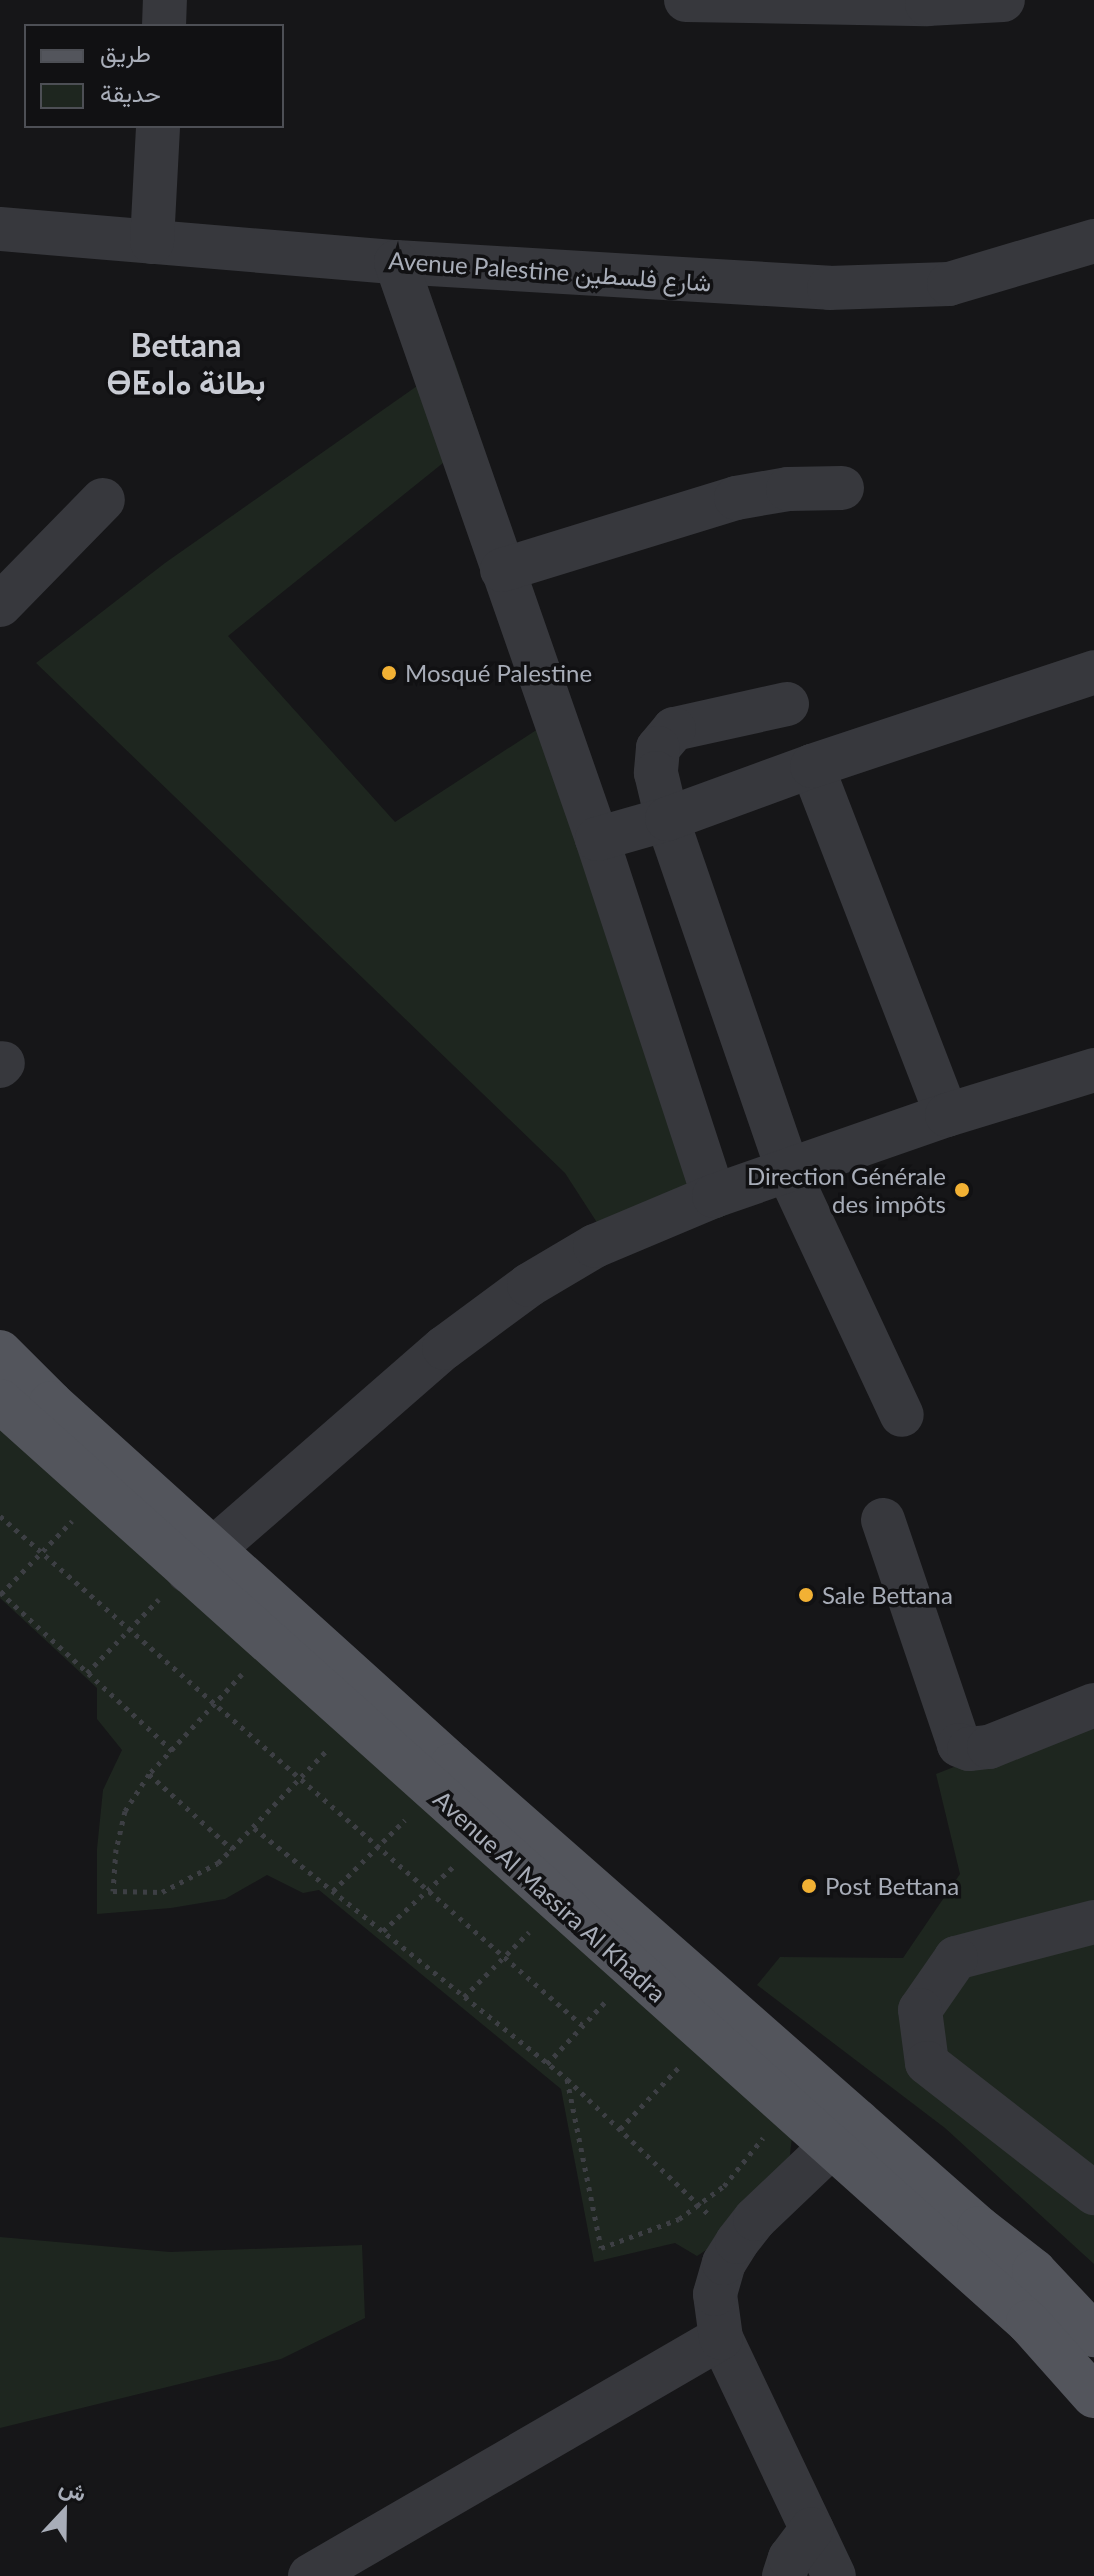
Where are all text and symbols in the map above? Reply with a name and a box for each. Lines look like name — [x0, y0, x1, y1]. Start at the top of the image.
legend — [24, 24, 284, 128]
text: طريق — [100, 38, 151, 67]
text: حديقة — [100, 78, 161, 107]
street label: Avenue Palestine شارع فلسطين — [388, 245, 712, 297]
district label: Bettana ⴱⵟⴰⵏⴰ بطانة — [106, 327, 266, 402]
place label: Mosqué Palestine — [405, 659, 592, 687]
marker: Mosqué Palestine — [380, 664, 398, 682]
place label: Direction Générale des impôts — [747, 1162, 946, 1218]
marker: Direction Générale des impôts — [953, 1181, 971, 1199]
place label: Sale Bettana — [822, 1581, 953, 1609]
marker: Sale Bettana — [797, 1586, 815, 1604]
street label: Avenue Al Massira Al Khadra — [427, 1784, 673, 2008]
place label: Post Bettana — [825, 1872, 959, 1900]
marker: Post Bettana — [800, 1877, 818, 1895]
north arrow — [24, 2472, 104, 2552]
text: ش — [56, 2472, 90, 2507]

